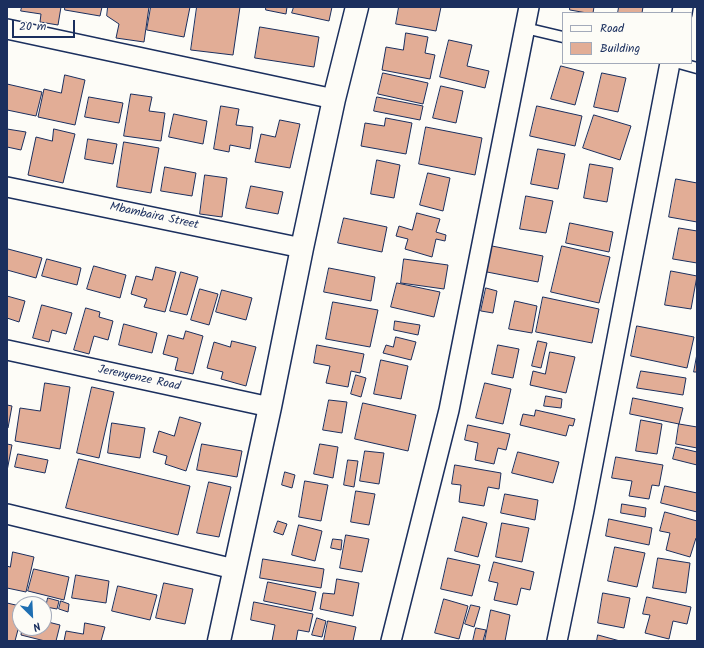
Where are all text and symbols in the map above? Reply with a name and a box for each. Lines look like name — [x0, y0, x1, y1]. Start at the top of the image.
scale bar — [14, 12, 77, 38]
legend — [562, 12, 692, 64]
text: 20 m — [19, 17, 46, 36]
text: Road — [600, 19, 624, 38]
text: Building — [600, 39, 640, 58]
street label: Mbambaira Street — [108, 201, 200, 233]
street label: Jerenyenze Road — [97, 363, 181, 395]
north arrow — [12, 596, 52, 636]
text: N — [30, 616, 43, 636]

